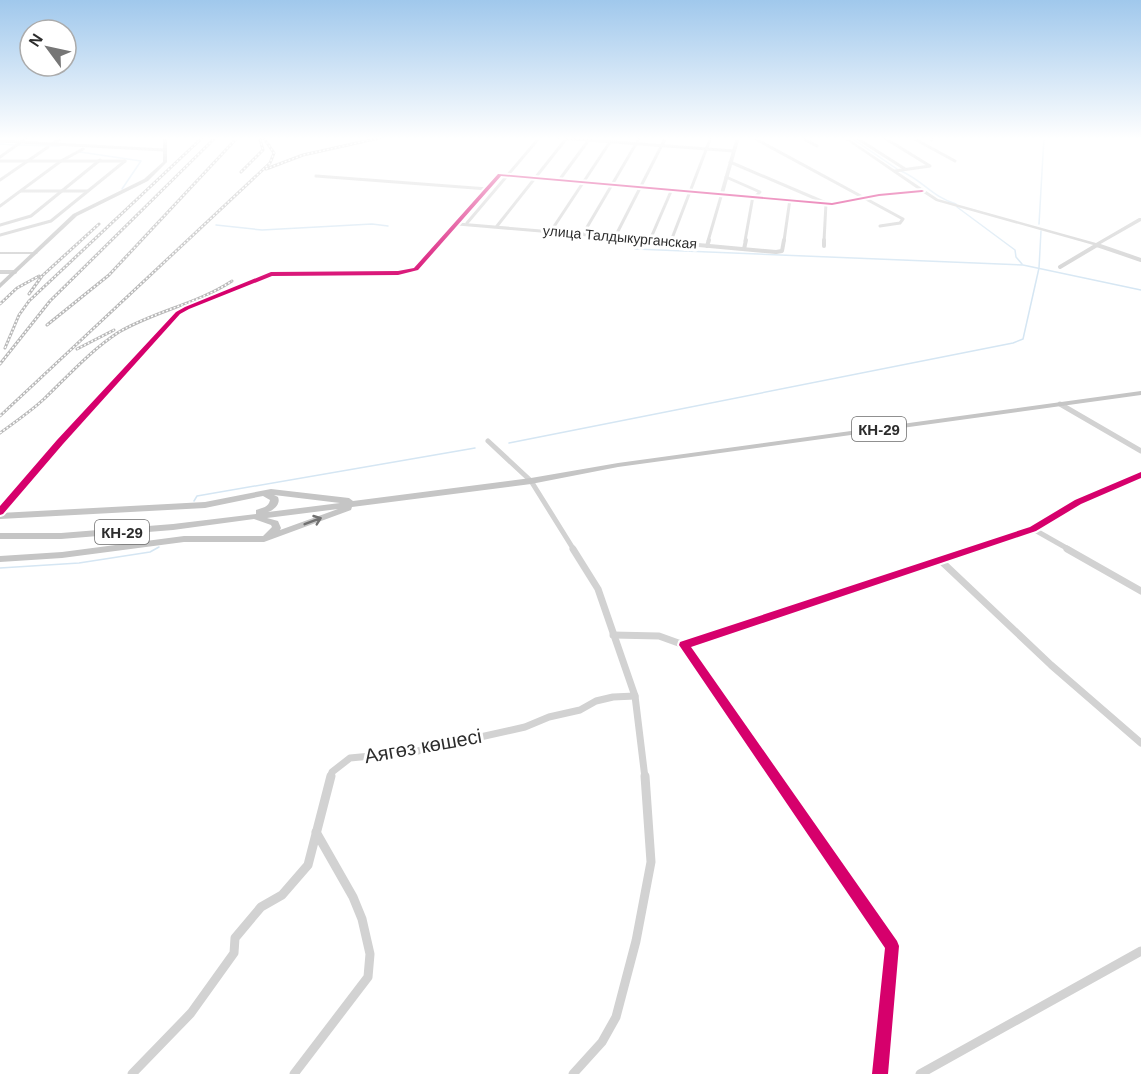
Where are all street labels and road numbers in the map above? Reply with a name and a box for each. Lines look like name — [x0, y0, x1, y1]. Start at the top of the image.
street label: улица Талдыкурганская — [542, 222, 698, 252]
road number: КН-29 — [852, 417, 906, 441]
road number: КН-29 — [95, 520, 149, 544]
street label: Аягөз көшесі — [363, 725, 483, 767]

